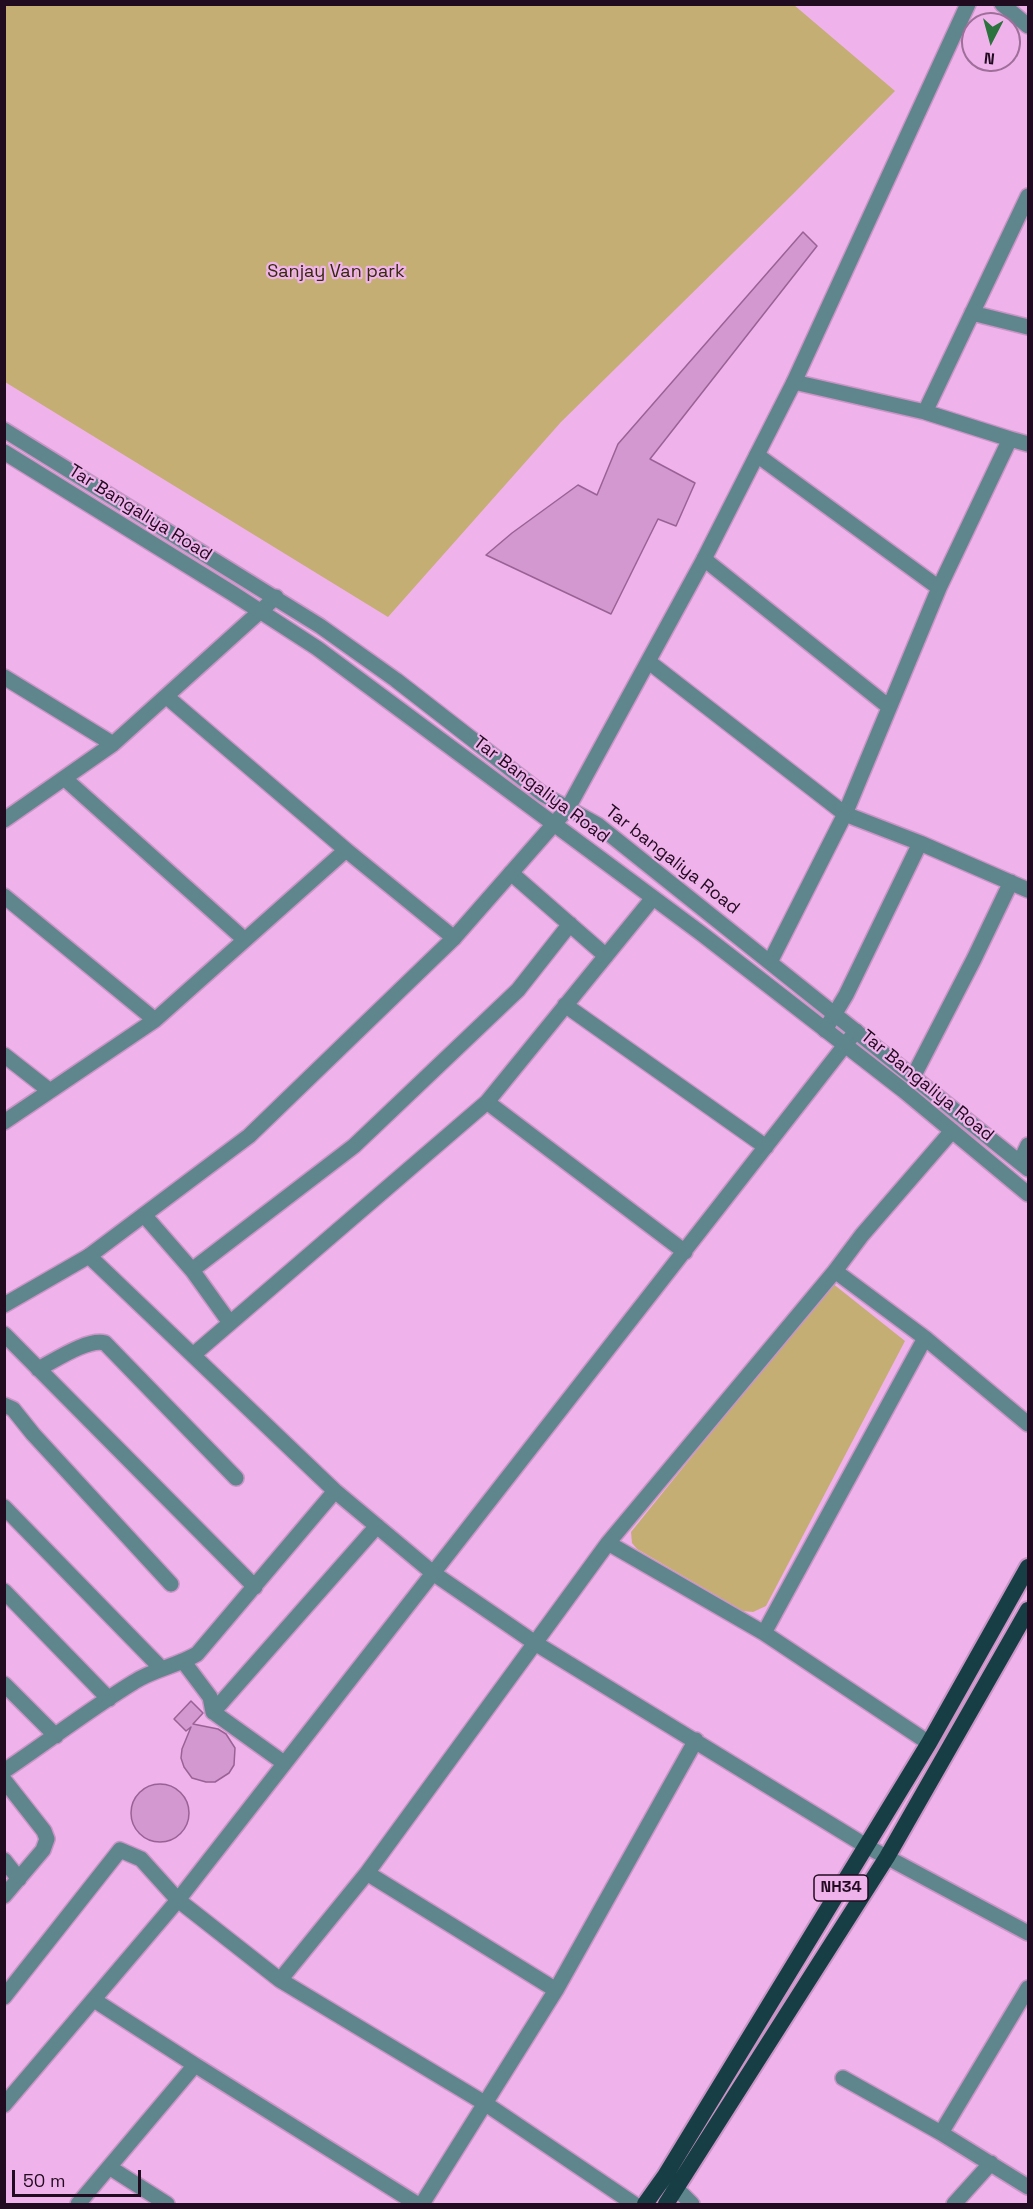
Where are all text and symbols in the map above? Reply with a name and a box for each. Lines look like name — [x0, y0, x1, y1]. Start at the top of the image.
north arrow — [961, 12, 1021, 72]
text: N — [983, 47, 996, 69]
park label: Sanjay Van park — [267, 261, 405, 283]
street label: Tar Bangaliya Road — [64, 460, 216, 566]
street label: Tar Bangaliya Road — [469, 732, 613, 848]
street label: Tar bangaliya Road — [600, 801, 744, 919]
street label: Tar Bangaliya Road — [856, 1026, 998, 1146]
road number: NH34 — [814, 1875, 868, 1901]
scale bar — [15, 2158, 144, 2196]
text: 50 m — [23, 2169, 65, 2192]

